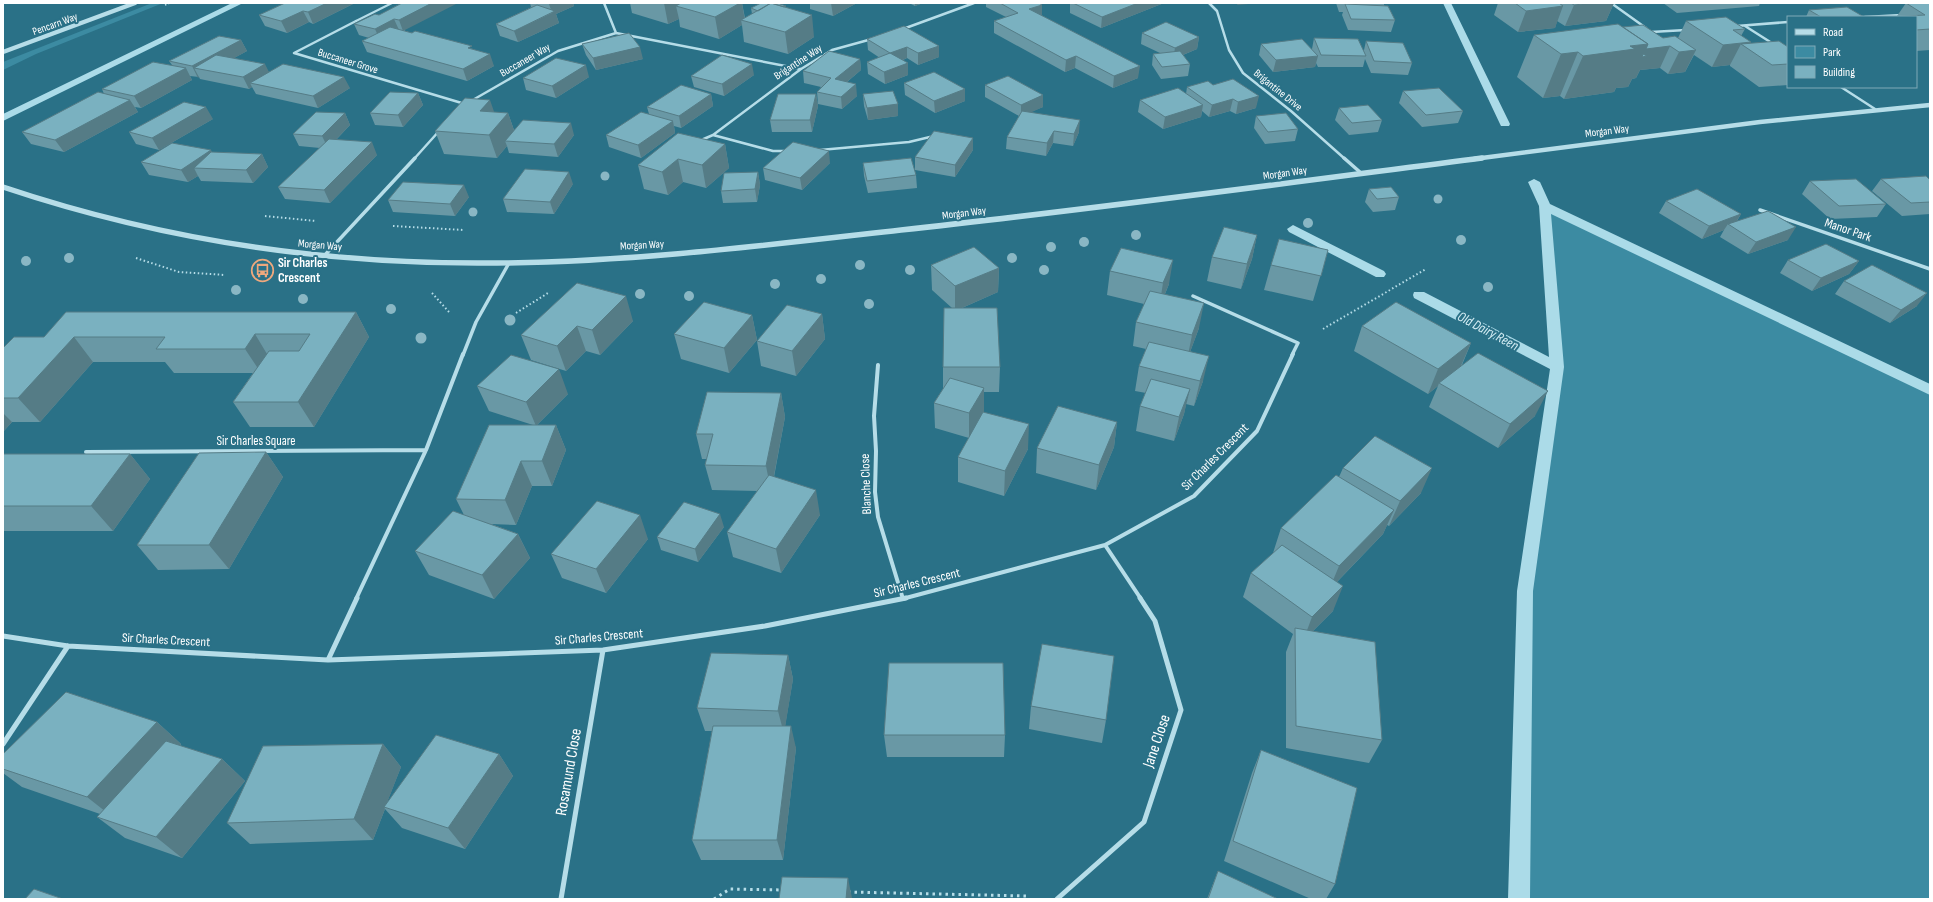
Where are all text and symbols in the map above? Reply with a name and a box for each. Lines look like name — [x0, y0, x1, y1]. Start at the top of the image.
street label: Pencarn Way — [31, 10, 80, 38]
legend — [1787, 16, 1917, 88]
text: Road — [1823, 25, 1843, 40]
street label: Buccaneer Way — [497, 40, 553, 80]
street label: Brigantine Way — [771, 41, 825, 82]
text: Park — [1823, 45, 1841, 60]
street label: Buccaneer Grove — [316, 46, 380, 76]
text: Building — [1823, 65, 1855, 80]
street label: Brigantine Drive — [1251, 66, 1305, 114]
street label: Morgan Way — [1584, 122, 1630, 140]
street label: Morgan Way — [1262, 163, 1309, 183]
street label: Morgan Way — [941, 204, 987, 222]
street label: Manor Park — [1822, 215, 1874, 245]
street label: Morgan Way — [297, 237, 343, 253]
street label: Morgan Way — [620, 237, 665, 253]
place label: Sir Charles Crescent — [278, 255, 328, 286]
bus stop icon: Sir Charles Crescent — [249, 257, 275, 283]
water label: Old Dairy Reen — [1455, 308, 1522, 354]
street label: Sir Charles Crescent — [1178, 420, 1252, 494]
street label: Sir Charles Square — [217, 433, 295, 449]
street label: Blanche Close — [857, 453, 875, 515]
street label: Sir Charles Crescent — [872, 565, 962, 601]
street label: Sir Charles Crescent — [554, 625, 644, 649]
street label: Sir Charles Crescent — [121, 630, 211, 650]
street label: Jane Close — [1139, 712, 1175, 771]
street label: Rosamund Close — [552, 727, 586, 817]

